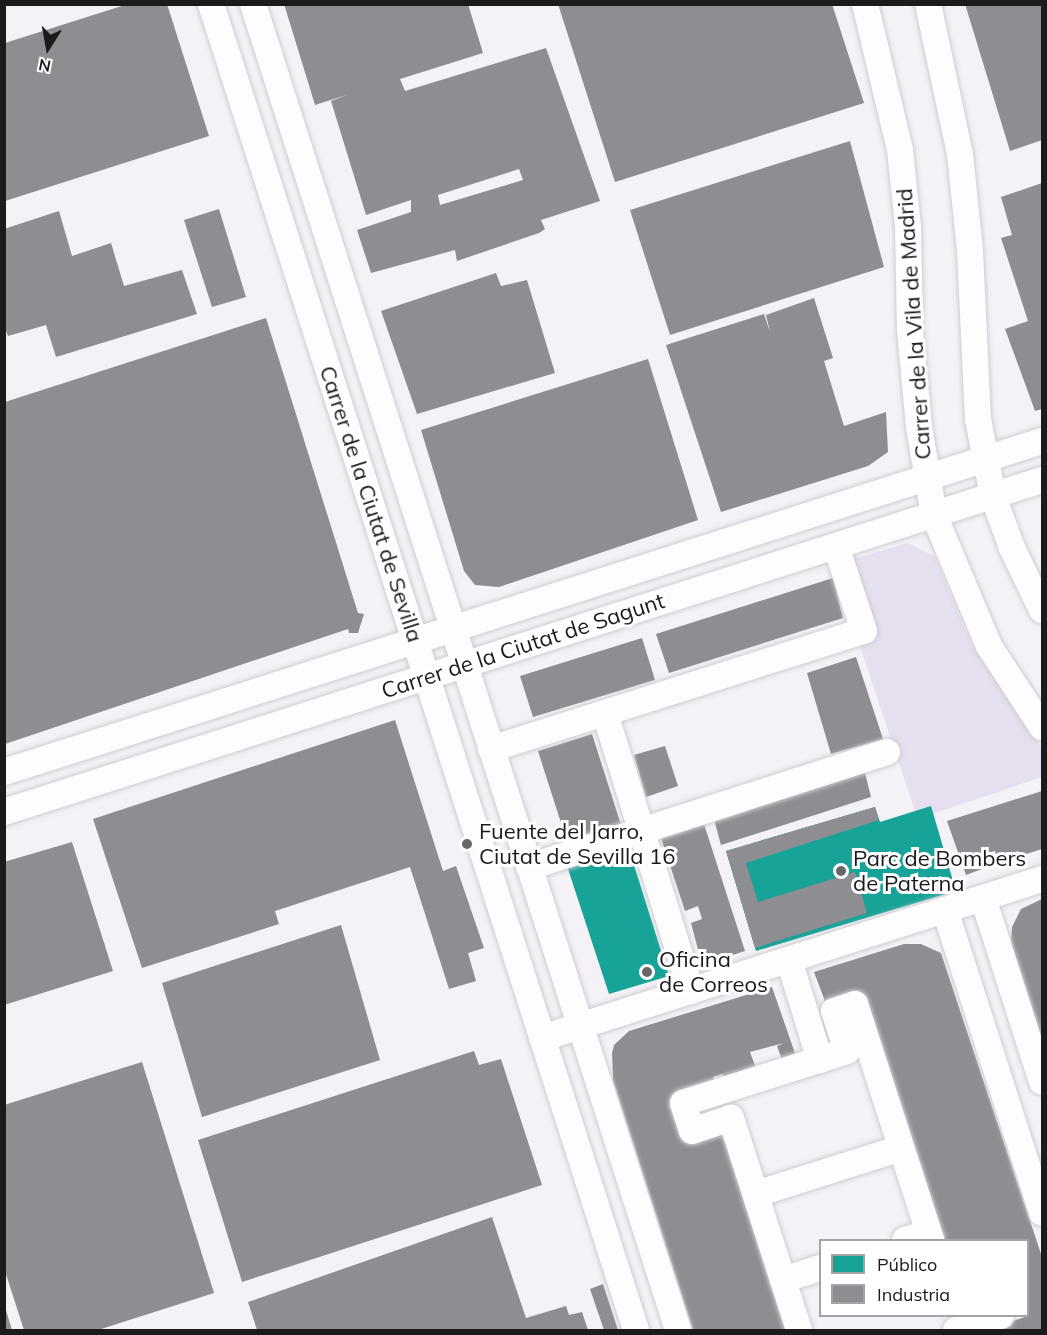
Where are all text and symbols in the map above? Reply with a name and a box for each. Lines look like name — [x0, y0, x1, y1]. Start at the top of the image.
north arrow — [18, 18, 78, 78]
text: N — [37, 55, 52, 77]
street label: Carrer de la Vila de Madrid — [891, 187, 937, 461]
street label: Carrer de la Ciutat de Sevilla — [314, 363, 428, 645]
street label: Carrer de la Ciutat de Sagunt — [378, 588, 668, 704]
place label: Fuente del Jarro, Ciutat de Sevilla 16 — [479, 818, 675, 870]
marker: Fuente del Jarro, Ciutat de Sevilla 16 — [460, 837, 474, 851]
place label: Parc de Bombers de Paterna — [853, 845, 1026, 896]
marker: Parc de Bombers de Paterna — [834, 864, 848, 878]
place label: Oficina de Correos — [659, 946, 768, 998]
marker: Oficina de Correos — [640, 965, 654, 979]
legend — [819, 1239, 1029, 1317]
text: Público — [877, 1253, 937, 1276]
text: Industria — [877, 1283, 950, 1306]

